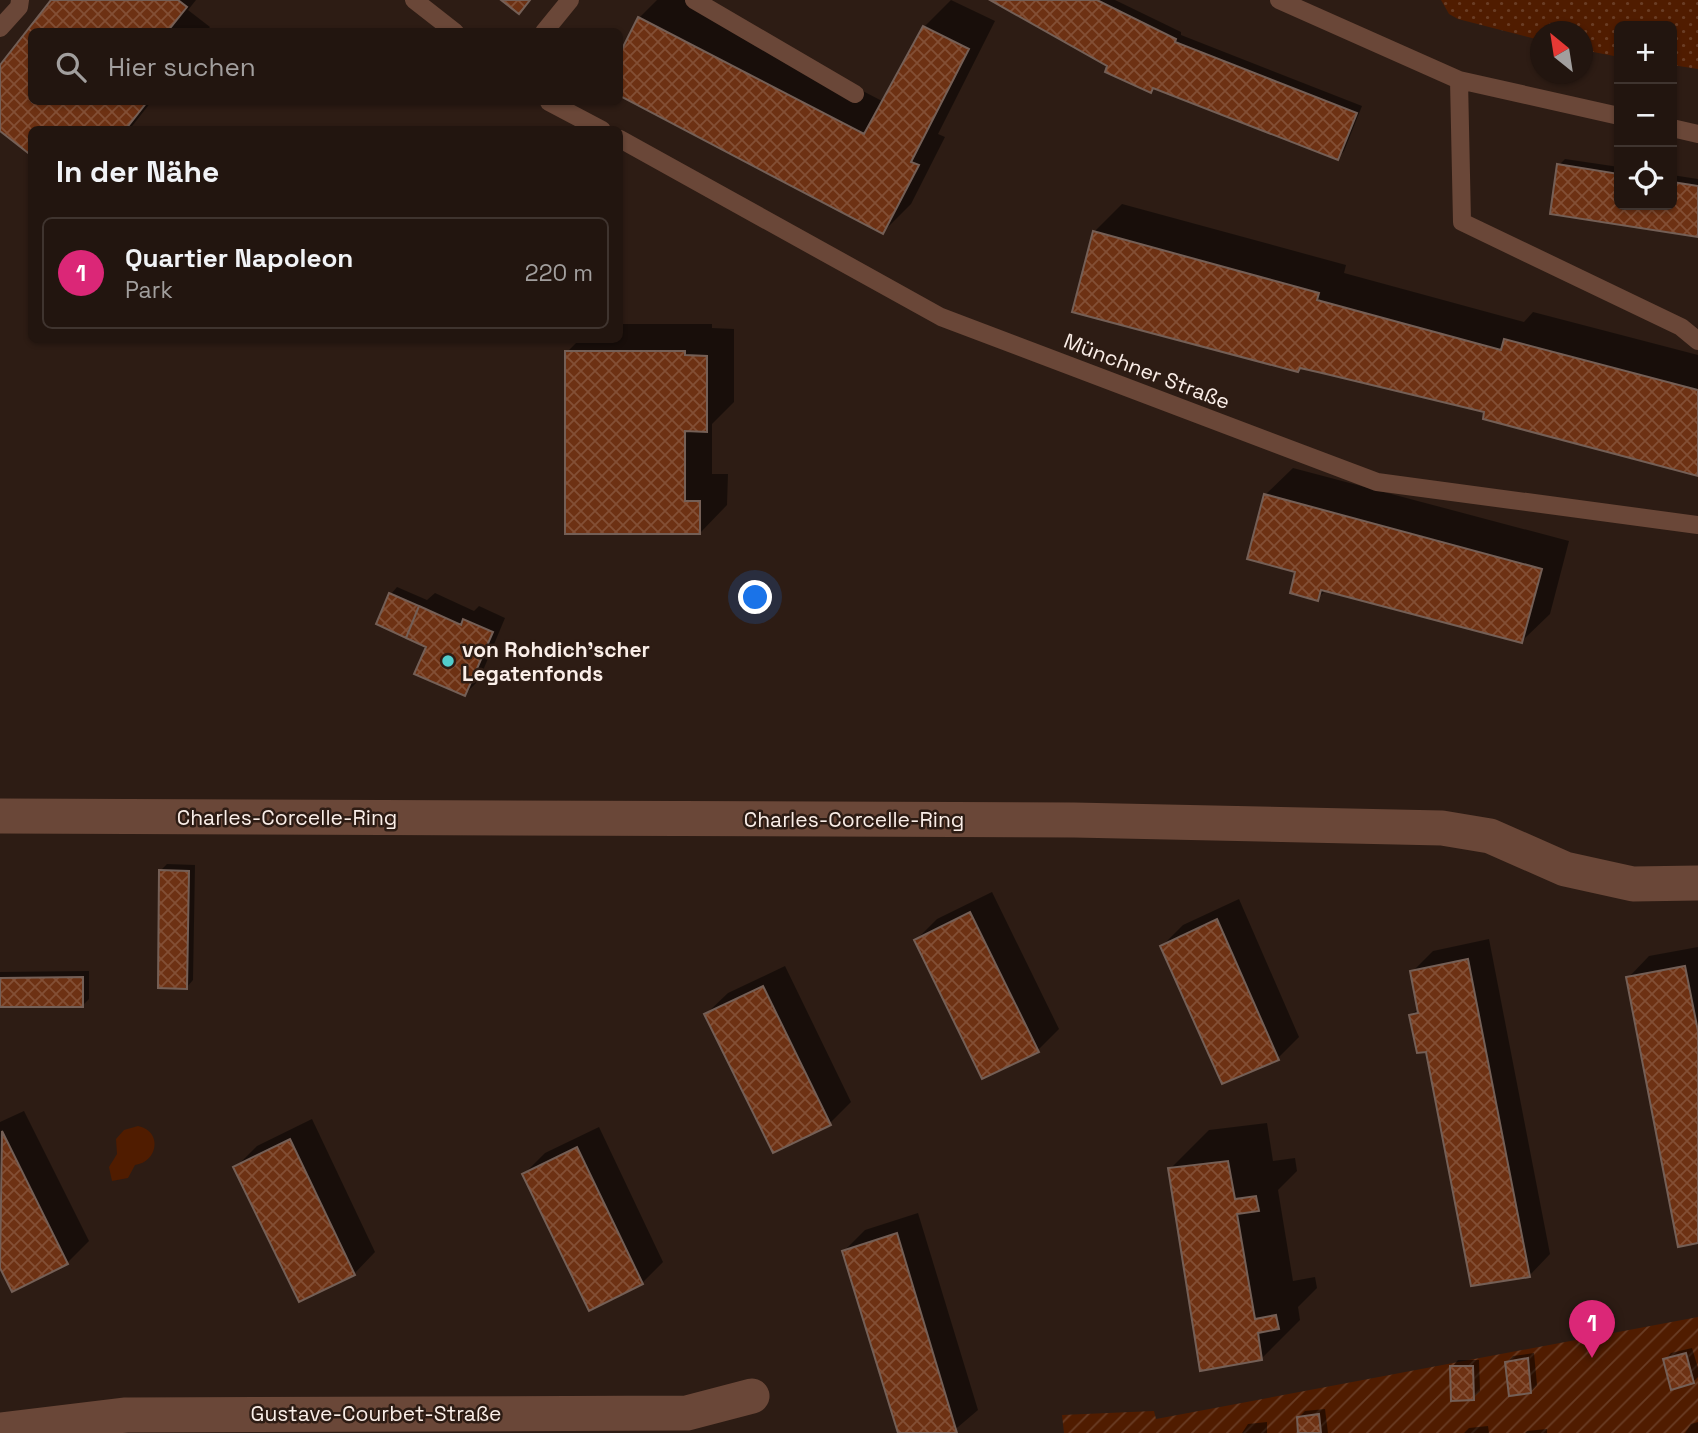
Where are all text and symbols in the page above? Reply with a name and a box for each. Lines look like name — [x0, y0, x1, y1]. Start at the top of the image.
north arrow — [1530, 21, 1593, 84]
map controls — [1614, 21, 1677, 210]
button: + — [1614, 21, 1677, 84]
search box — [28, 28, 623, 105]
icon: search — [52, 48, 90, 86]
text: Hier suchen — [108, 50, 256, 84]
button: − — [1614, 84, 1677, 147]
button: locate — [1614, 147, 1677, 210]
text: In der Nähe — [56, 152, 219, 191]
text: Quartier Napoleon — [125, 241, 353, 275]
text: 1 — [76, 258, 86, 288]
text: 220 m — [525, 258, 593, 288]
text: Park — [125, 275, 173, 305]
street label: Münchner Straße — [1060, 327, 1234, 415]
your location — [738, 580, 772, 614]
place label: von Rohdich'scher Legatenfonds — [462, 636, 650, 687]
marker: von Rohdich'scher Legatenfonds — [440, 653, 456, 669]
street label: Charles-Corcelle-Ring — [177, 804, 397, 831]
street label: Charles-Corcelle-Ring — [744, 806, 964, 833]
pin: 1 — [1569, 1300, 1615, 1358]
street label: Gustave-Courbet-Straße — [251, 1400, 501, 1427]

